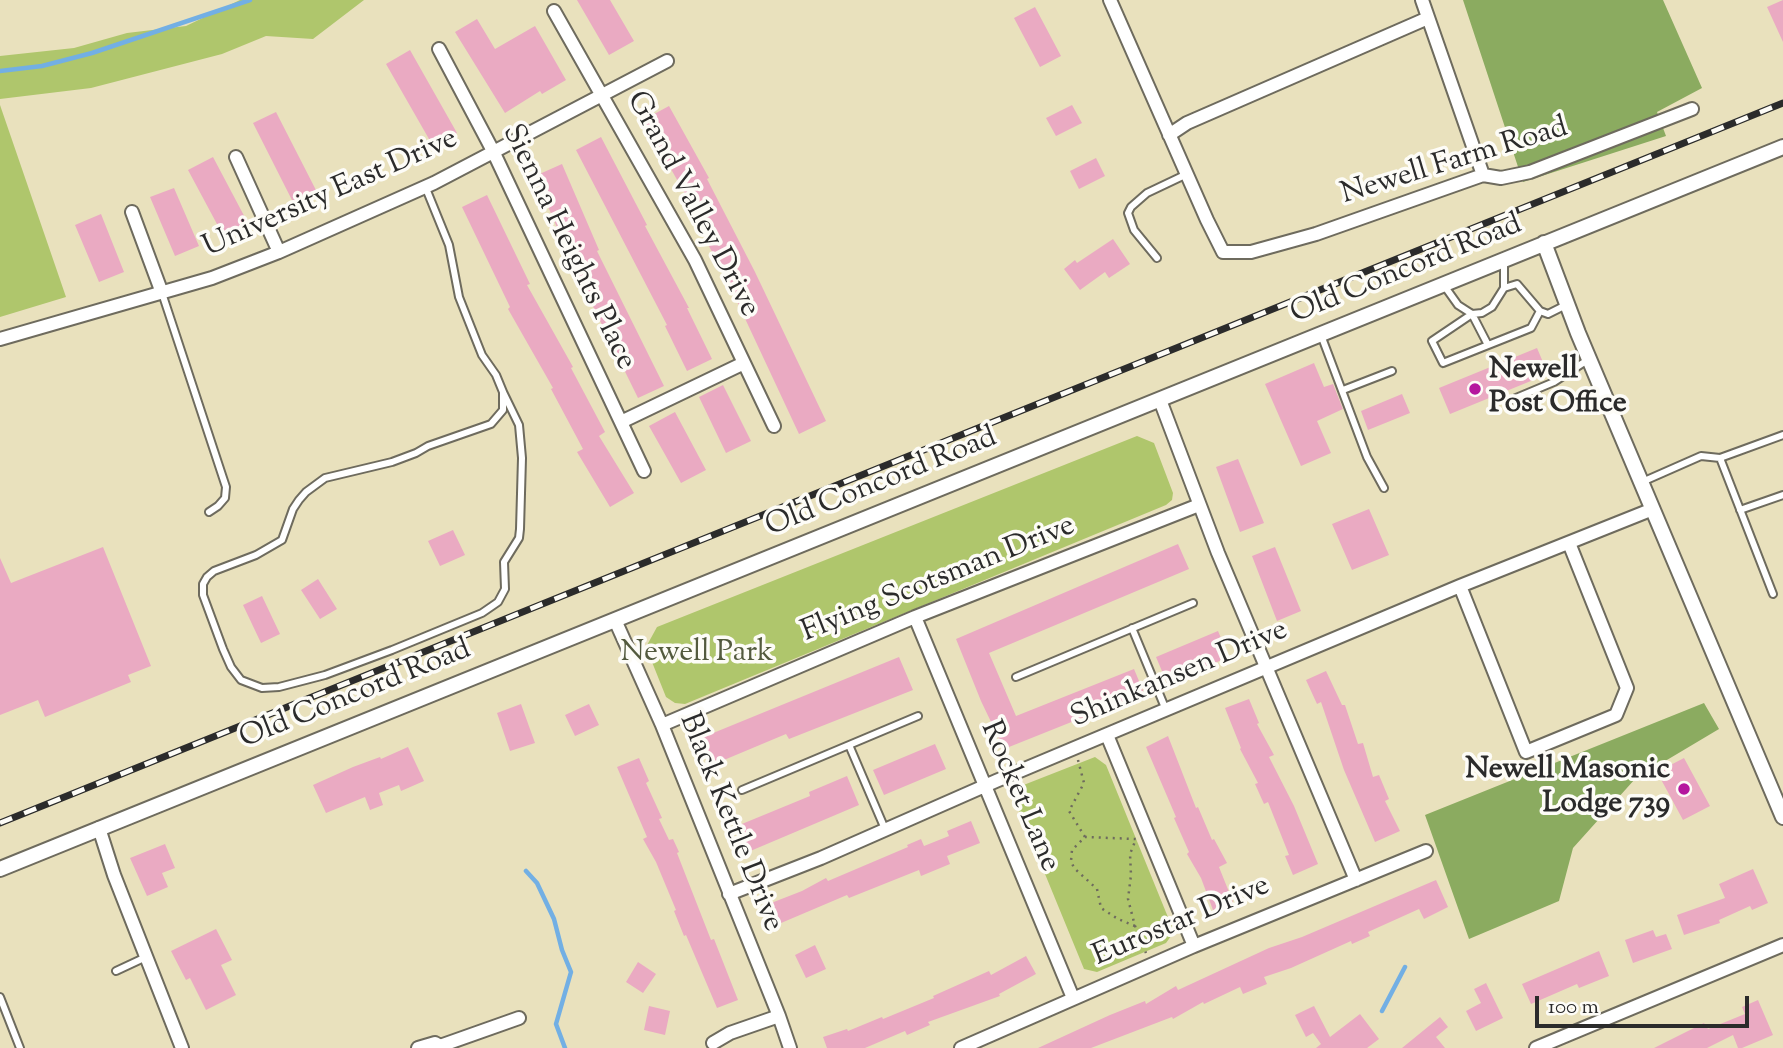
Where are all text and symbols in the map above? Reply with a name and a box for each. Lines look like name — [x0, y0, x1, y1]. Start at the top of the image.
street label: Grand Valley Drive — [616, 86, 766, 324]
street label: Newell Farm Road — [1337, 111, 1573, 215]
street label: Sienna Heights Place — [492, 119, 642, 377]
street label: University East Drive — [198, 123, 464, 267]
street label: Old Concord Road — [1286, 208, 1528, 334]
place label: Newell Post Office — [1489, 354, 1627, 424]
marker: Newell Post Office — [1467, 381, 1483, 397]
street label: Old Concord Road — [761, 421, 1003, 547]
street label: Flying Scotsman Drive — [797, 510, 1081, 652]
street label: Shinkansen Drive — [1066, 614, 1294, 738]
street label: Old Concord Road — [235, 633, 477, 759]
park label: Newell Park — [621, 637, 773, 673]
street label: Black Kettle Drive — [669, 709, 789, 937]
street label: Rocket Lane — [970, 716, 1066, 878]
place label: Newell Masonic Lodge 739 — [1465, 754, 1670, 824]
marker: Newell Masonic Lodge 739 — [1676, 781, 1692, 797]
street label: Eurostar Drive — [1088, 870, 1276, 976]
scale bar — [1538, 982, 1752, 1026]
text: 100 m — [1548, 993, 1599, 1023]

